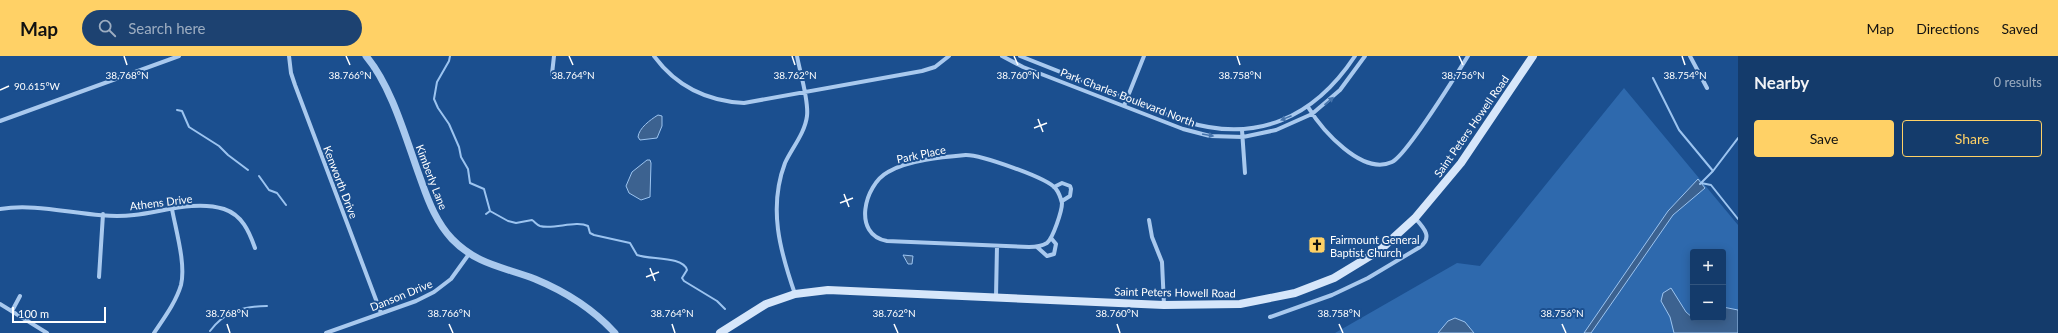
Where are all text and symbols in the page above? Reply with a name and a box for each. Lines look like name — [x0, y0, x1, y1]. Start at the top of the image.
search box — [82, 10, 362, 46]
text: Map — [20, 17, 58, 40]
icon: search — [96, 17, 118, 39]
text: Search here — [128, 19, 206, 37]
text: Map — [1867, 20, 1894, 37]
text: Directions — [1916, 20, 1979, 37]
text: Saved — [2001, 20, 2038, 37]
street label: Park Charles Boulevard North — [1059, 65, 1197, 129]
text: 38.768°N — [105, 69, 149, 81]
text: 38.766°N — [328, 69, 372, 81]
text: 38.764°N — [551, 69, 595, 81]
text: 38.762°N — [773, 69, 817, 81]
text: 38.760°N — [996, 69, 1040, 81]
text: 38.758°N — [1218, 69, 1262, 81]
text: 38.756°N — [1441, 69, 1485, 81]
text: 38.754°N — [1663, 69, 1707, 81]
text: Nearby — [1754, 72, 1809, 93]
street label: Saint Peters Howell Road — [1431, 73, 1511, 179]
text: 0 results — [1994, 74, 2042, 90]
text: 90.615°W — [14, 80, 61, 92]
one-way arrow — [1324, 96, 1334, 105]
one-way arrow — [1279, 116, 1291, 122]
button: Save — [1754, 120, 1894, 157]
button: Share — [1902, 120, 2042, 157]
one-way arrow — [1202, 132, 1214, 138]
street label: Park Place — [895, 142, 947, 166]
street label: Kimberly Lane — [414, 143, 450, 212]
street label: Kenworth Drive — [321, 144, 361, 220]
street label: Athens Drive — [129, 192, 193, 212]
place label: Fairmount General Baptist Church — [1330, 233, 1420, 259]
church icon: Fairmount General Baptist Church — [1307, 235, 1327, 255]
map controls — [1690, 249, 1726, 321]
button: + — [1690, 249, 1726, 285]
street label: Danson Drive — [368, 277, 434, 313]
street label: Saint Peters Howell Road — [1114, 284, 1236, 300]
button: − — [1690, 285, 1726, 321]
scale bar — [12, 305, 106, 324]
text: 100 m — [18, 307, 49, 320]
text: 38.768°N — [205, 307, 249, 319]
text: 38.766°N — [427, 307, 471, 319]
text: 38.764°N — [650, 307, 694, 319]
text: 38.762°N — [872, 307, 916, 319]
text: 38.760°N — [1095, 307, 1139, 319]
text: 38.758°N — [1317, 307, 1361, 319]
text: 38.756°N — [1540, 307, 1584, 319]

